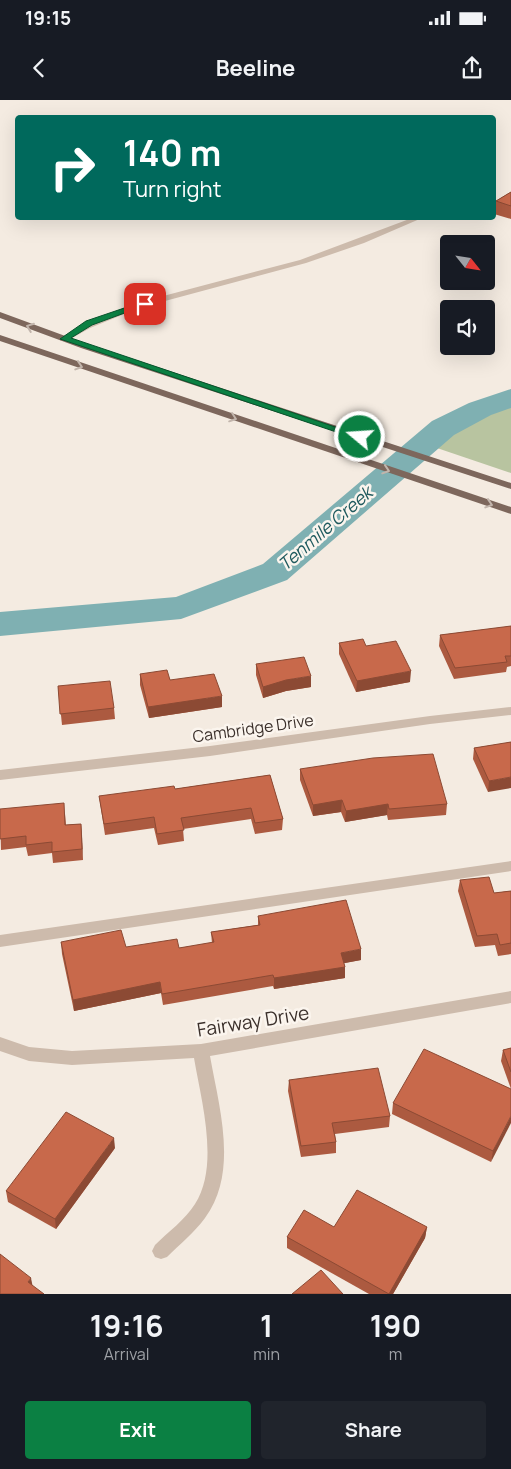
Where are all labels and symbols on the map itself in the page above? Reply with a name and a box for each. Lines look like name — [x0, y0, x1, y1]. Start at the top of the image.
north arrow — [440, 235, 495, 290]
pin — [124, 283, 166, 325]
one-way arrow — [26, 323, 35, 333]
one-way arrow — [74, 361, 82, 371]
position arrow — [333, 410, 385, 462]
one-way arrow — [228, 412, 237, 422]
one-way arrow — [381, 464, 390, 474]
water label: Tenmile Creek — [273, 478, 379, 576]
one-way arrow — [484, 498, 492, 508]
street label: Cambridge Drive — [191, 709, 315, 747]
street label: Fairway Drive — [195, 999, 311, 1043]

